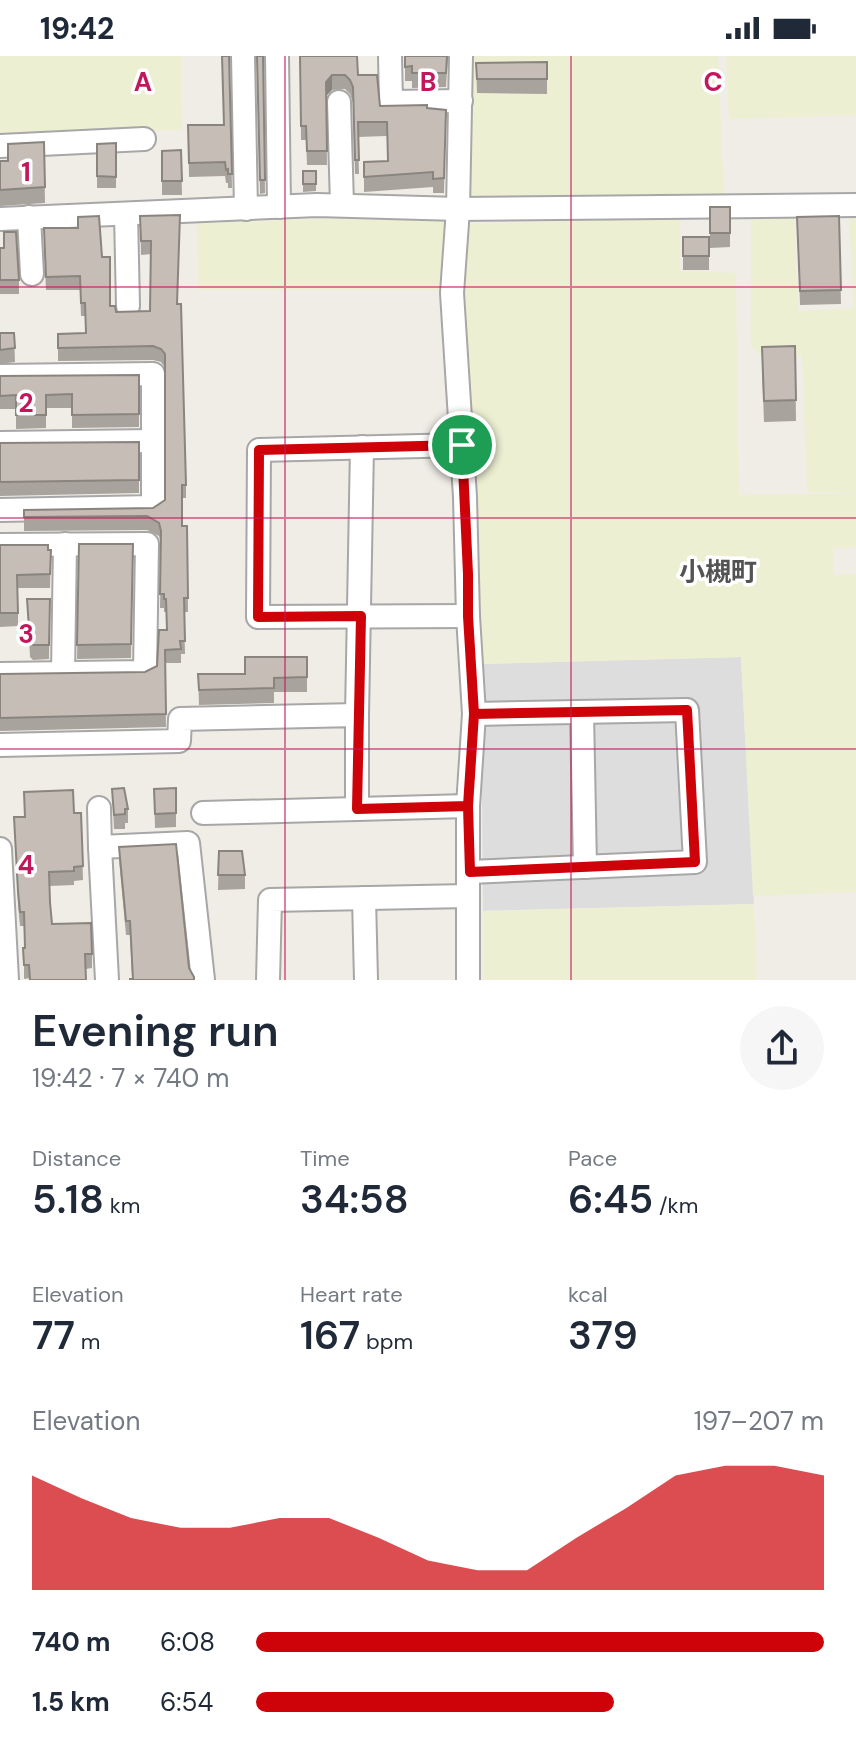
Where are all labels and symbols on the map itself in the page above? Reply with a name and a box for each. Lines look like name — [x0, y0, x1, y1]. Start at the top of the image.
text: A — [134, 65, 152, 99]
text: B — [420, 65, 436, 99]
text: C — [703, 65, 723, 99]
text: 1 — [21, 155, 31, 189]
text: 2 — [18, 386, 34, 420]
pin — [428, 411, 496, 479]
district label: 小槻町 — [679, 555, 757, 589]
text: 3 — [18, 617, 34, 651]
text: 4 — [18, 848, 34, 882]

